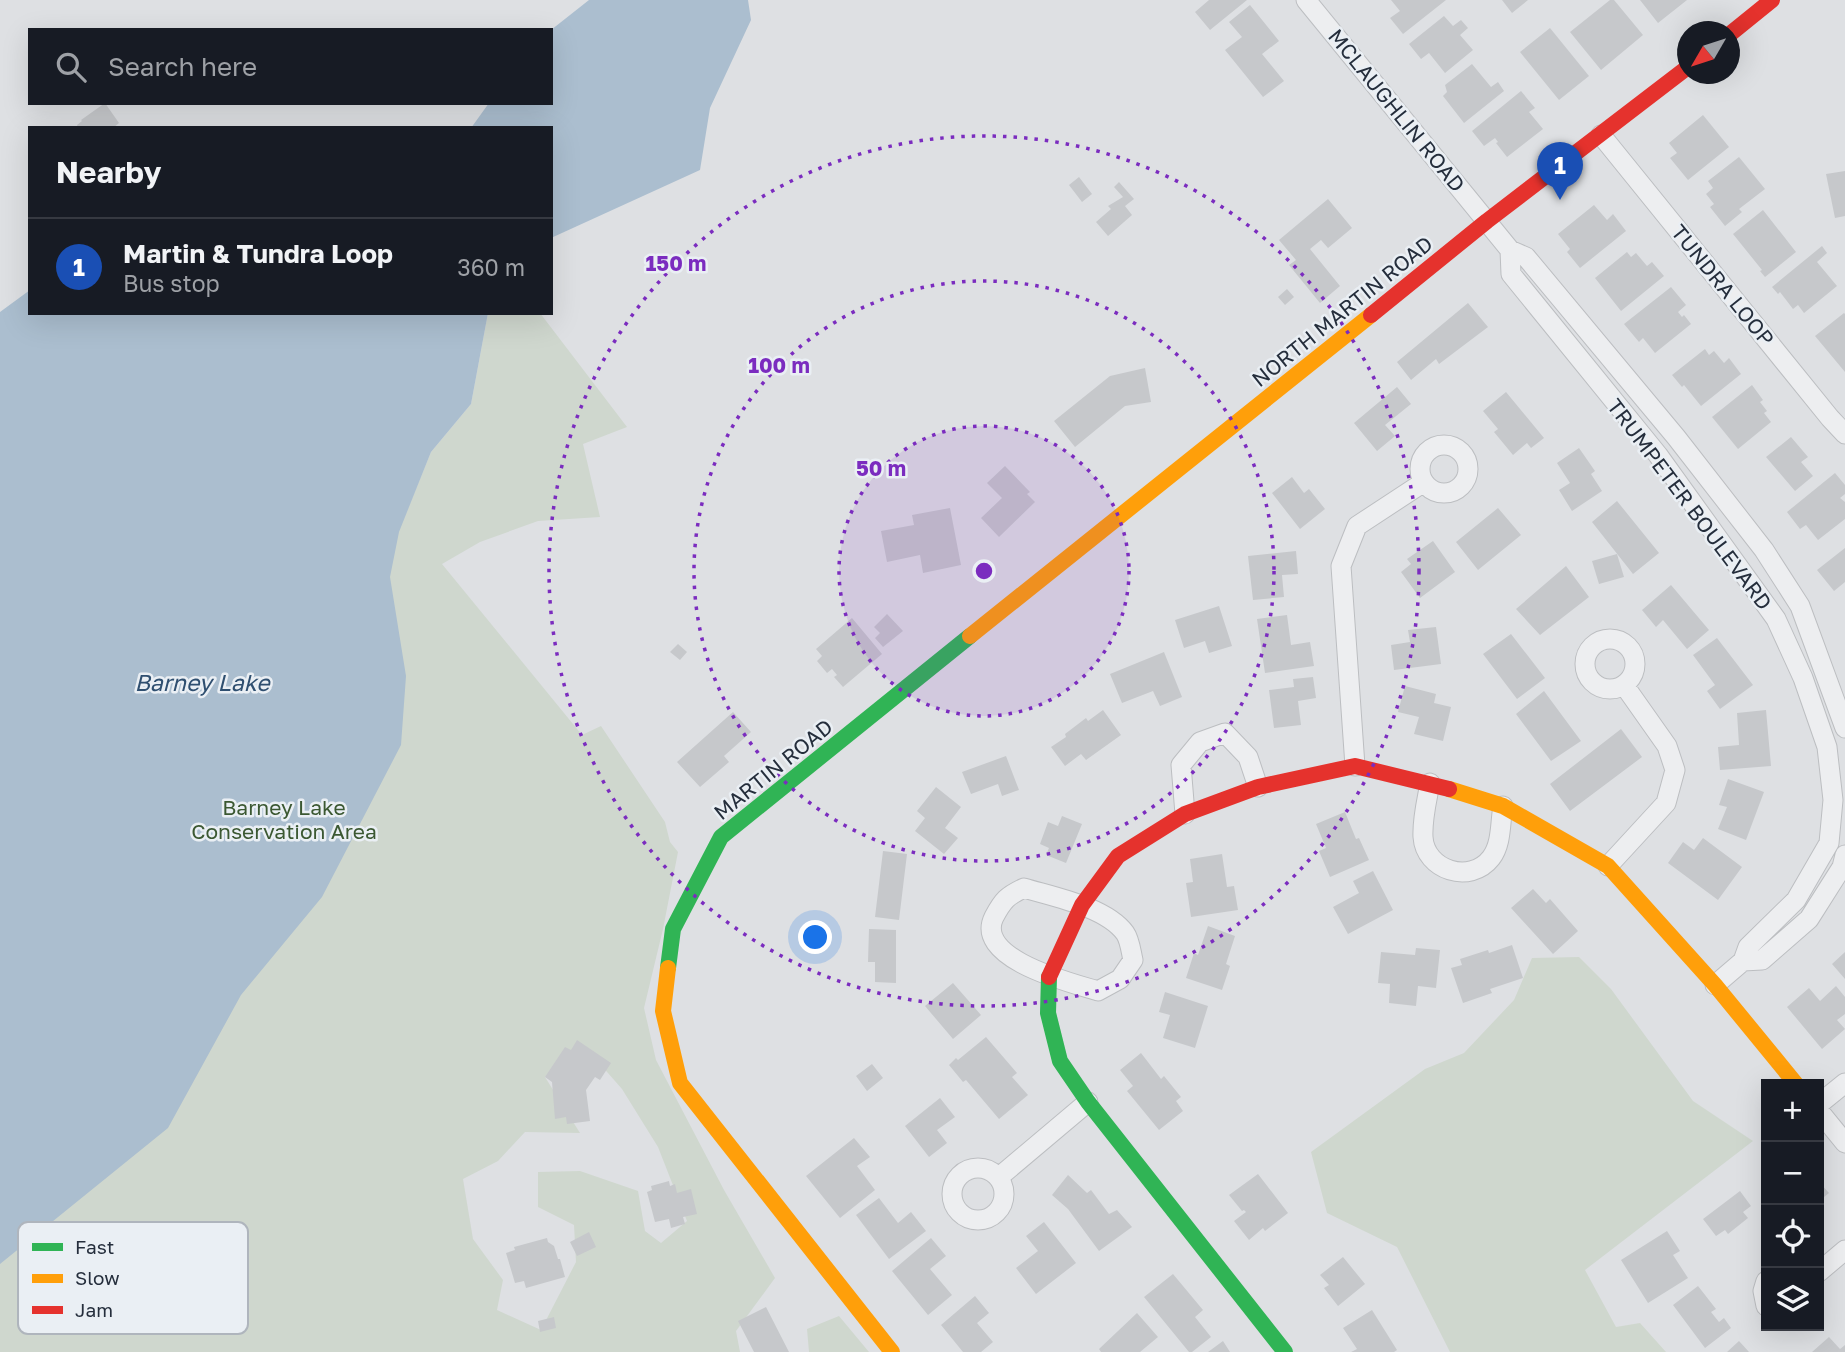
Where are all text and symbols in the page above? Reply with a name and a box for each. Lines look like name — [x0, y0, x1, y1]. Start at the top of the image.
north arrow — [1677, 21, 1740, 84]
street label: MCLAUGHLIN ROAD — [1323, 23, 1471, 197]
search box — [28, 28, 553, 105]
icon: search — [52, 48, 90, 86]
text: Search here — [108, 51, 257, 82]
pin: 1 — [1537, 142, 1583, 200]
text: Nearby — [56, 154, 161, 190]
street label: TUNDRA LOOP — [1666, 219, 1780, 351]
street label: NORTH MARTIN ROAD — [1246, 230, 1438, 392]
text: Martin & Tundra Loop — [123, 238, 393, 269]
text: 150 m — [646, 250, 706, 276]
text: 1 — [73, 253, 85, 281]
text: 360 m — [457, 253, 525, 281]
text: Bus stop — [123, 269, 220, 297]
text: 100 m — [748, 352, 810, 378]
street label: TRUMPETER BOULEVARD — [1602, 393, 1778, 615]
text: 50 m — [856, 455, 906, 481]
centre of rings — [972, 559, 996, 583]
water label: Barney Lake — [134, 668, 271, 696]
street label: MARTIN ROAD — [708, 713, 838, 825]
park label: Barney Lake Conservation Area — [191, 794, 377, 844]
your location — [798, 920, 832, 954]
map controls — [1761, 1079, 1824, 1331]
button: + — [1761, 1079, 1824, 1142]
button: − — [1761, 1142, 1824, 1205]
button: locate — [1761, 1205, 1824, 1268]
legend — [18, 1222, 248, 1334]
text: Fast — [75, 1235, 114, 1258]
text: Slow — [75, 1266, 120, 1289]
button: layers — [1761, 1268, 1824, 1331]
text: Jam — [75, 1298, 113, 1321]

